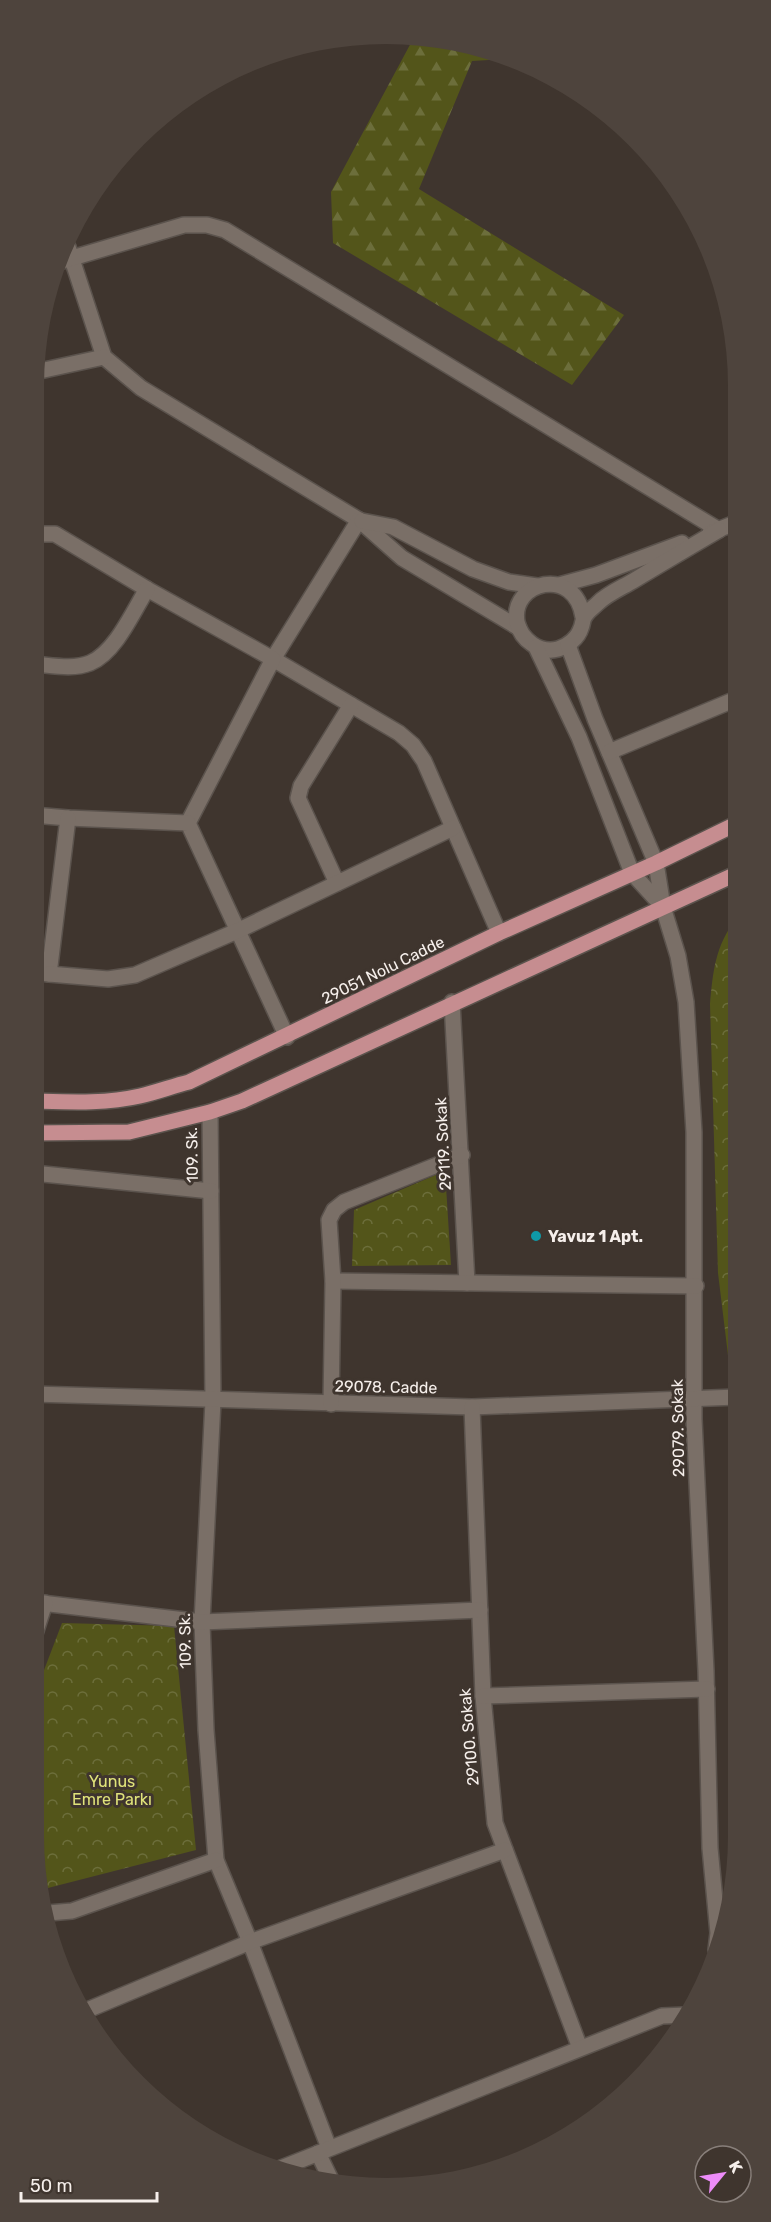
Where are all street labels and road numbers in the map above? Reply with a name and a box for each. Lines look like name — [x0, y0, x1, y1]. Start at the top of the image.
street label: 29051 Nolu Cadde — [318, 932, 448, 1008]
street label: 29119. Sokak — [431, 1096, 455, 1191]
street label: 109. Sk. — [182, 1127, 202, 1183]
street label: 29078. Cadde — [334, 1377, 438, 1397]
street label: 29079. Sokak — [668, 1378, 688, 1477]
street label: 109. Sk. — [175, 1613, 195, 1669]
street label: 29100. Sokak — [455, 1687, 483, 1787]

